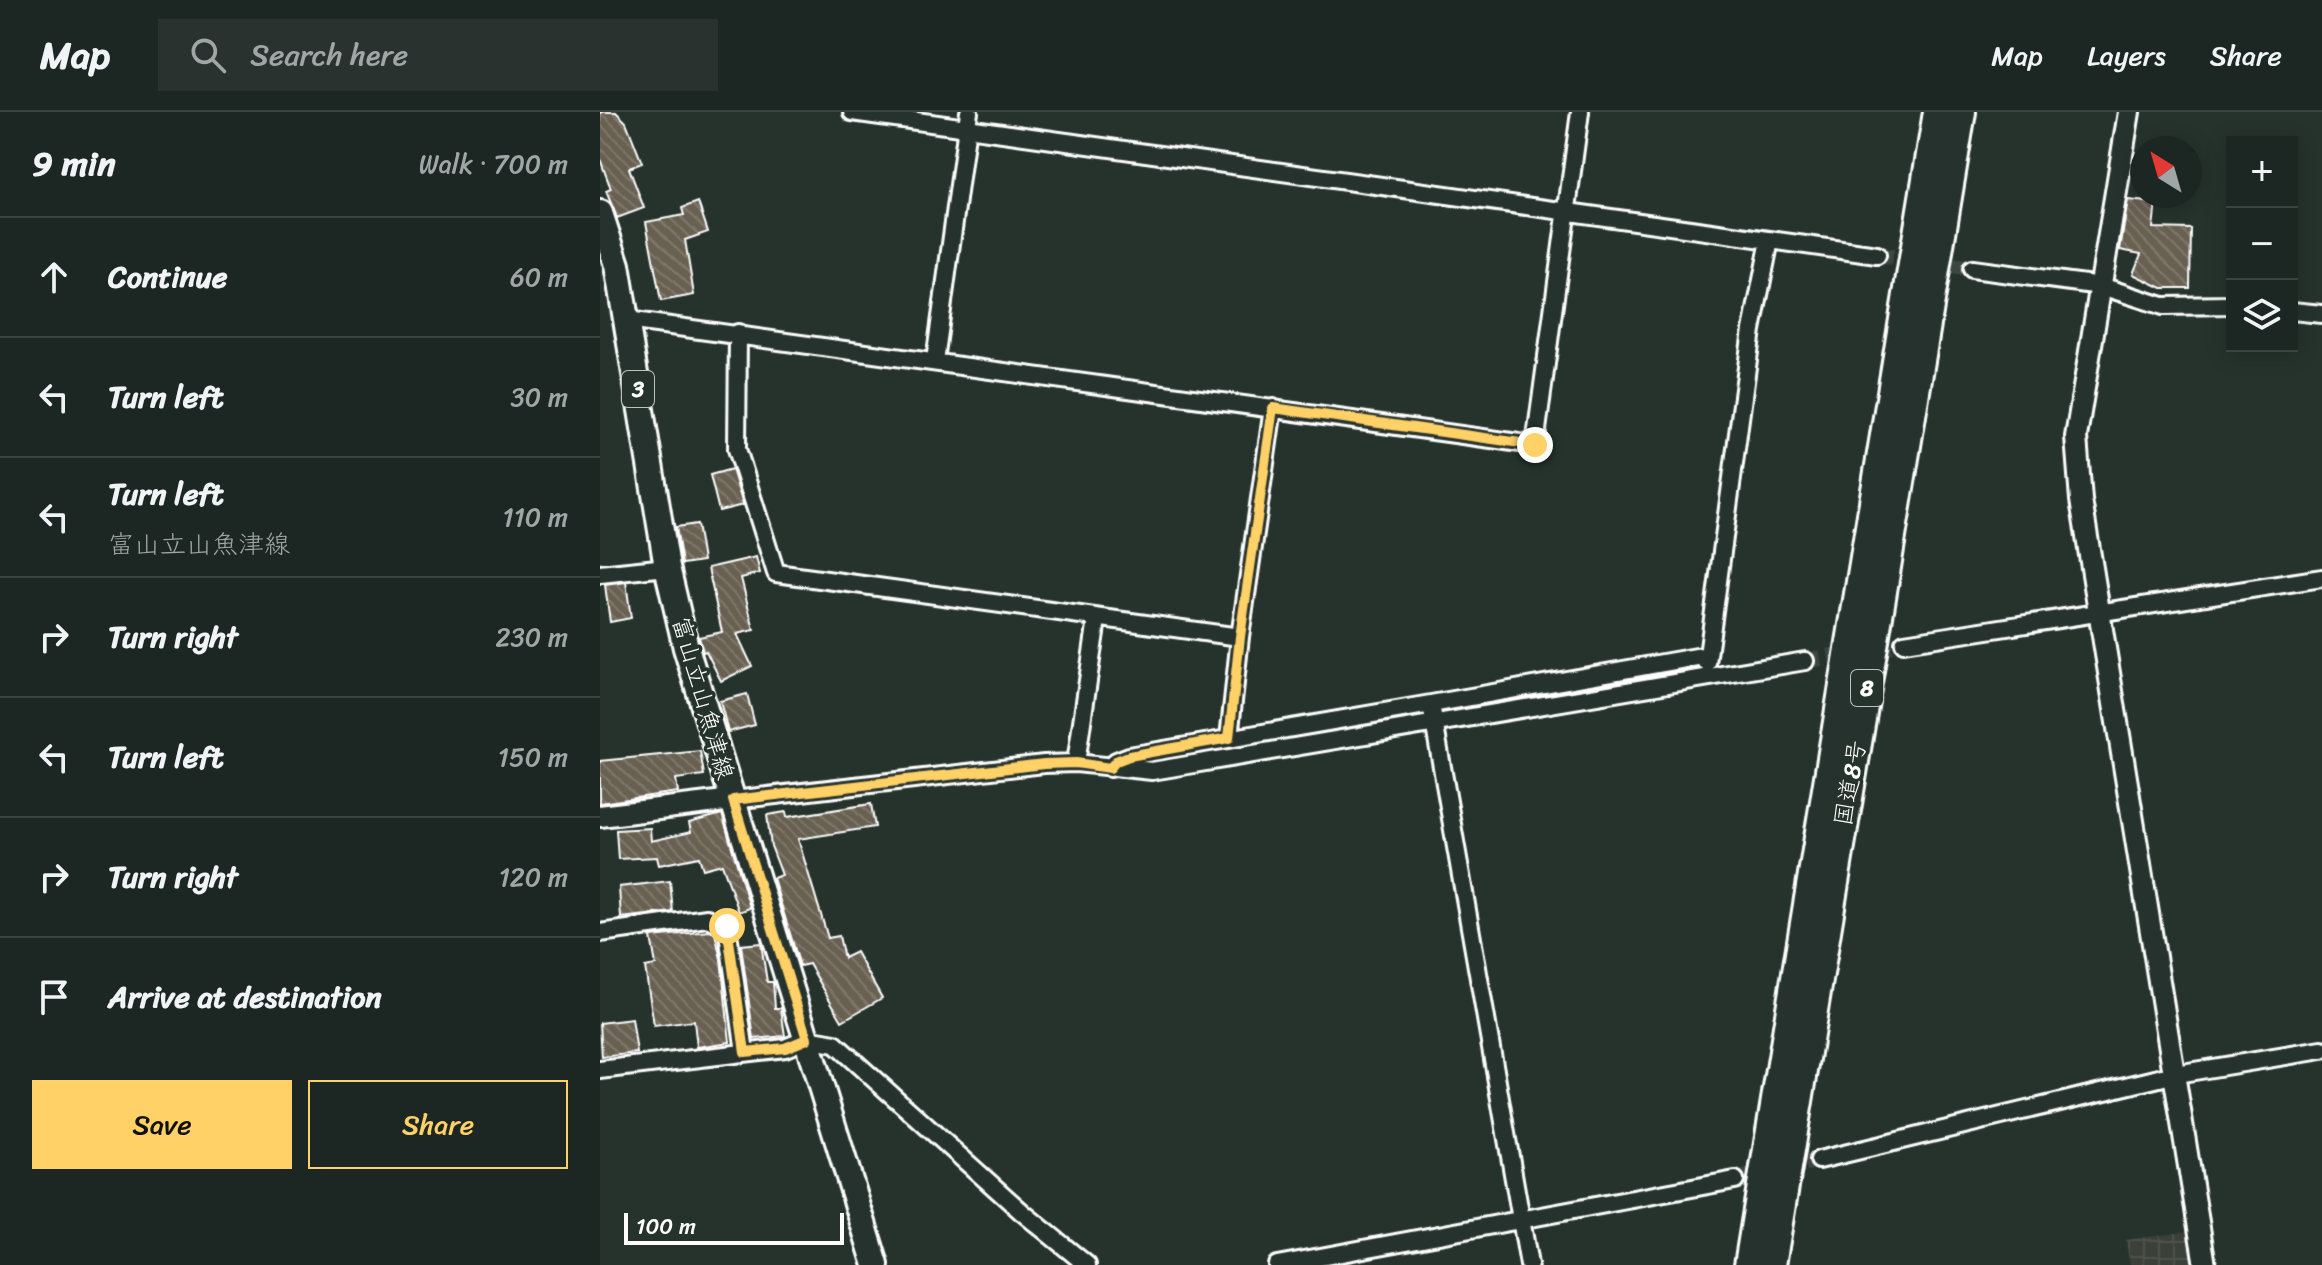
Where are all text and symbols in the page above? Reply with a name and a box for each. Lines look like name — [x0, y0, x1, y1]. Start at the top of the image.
search box — [158, 19, 718, 91]
text: Map — [40, 22, 110, 89]
text: Search here — [250, 28, 408, 82]
text: Map — [1991, 31, 2043, 80]
text: Layers — [2087, 31, 2166, 80]
text: Share — [2210, 31, 2282, 80]
icon: search — [186, 33, 230, 77]
text: 9 min — [32, 134, 116, 194]
north arrow — [2130, 136, 2202, 208]
map controls — [2226, 136, 2298, 352]
button: + — [2226, 136, 2298, 208]
text: Walk · 700 m — [419, 141, 568, 187]
button: − — [2226, 208, 2298, 280]
text: Continue — [108, 250, 227, 304]
text: 60 m — [510, 254, 568, 300]
icon: ahead — [32, 255, 76, 299]
button: layers — [2226, 280, 2298, 352]
text: Turn left — [108, 370, 224, 424]
road number: 3 — [622, 371, 654, 407]
text: 30 m — [511, 374, 568, 420]
icon: left — [32, 375, 76, 419]
route end — [1517, 427, 1553, 463]
text: Turn left — [108, 467, 224, 521]
text: 110 m — [503, 494, 568, 540]
icon: left — [32, 495, 76, 539]
text: 富山立山魚津線 — [108, 521, 290, 567]
text: Turn right — [108, 610, 238, 664]
street label: 富山立山魚津線 — [660, 611, 746, 785]
text: 230 m — [496, 614, 568, 660]
icon: right — [32, 615, 76, 659]
road number: 8 — [1851, 670, 1883, 706]
text: Turn left — [108, 730, 224, 784]
text: 150 m — [498, 734, 568, 780]
icon: left — [32, 735, 76, 779]
street label: 国道8号 — [1822, 737, 1878, 829]
text: Turn right — [108, 850, 238, 904]
text: 120 m — [499, 854, 568, 900]
icon: right — [32, 855, 76, 899]
route start — [709, 908, 745, 944]
text: Arrive at destination — [108, 970, 382, 1024]
icon: arrive — [32, 975, 76, 1019]
button: Save — [32, 1080, 292, 1169]
button: Share — [308, 1080, 568, 1169]
text: 100 m — [636, 1207, 696, 1246]
scale bar — [624, 1209, 844, 1245]

